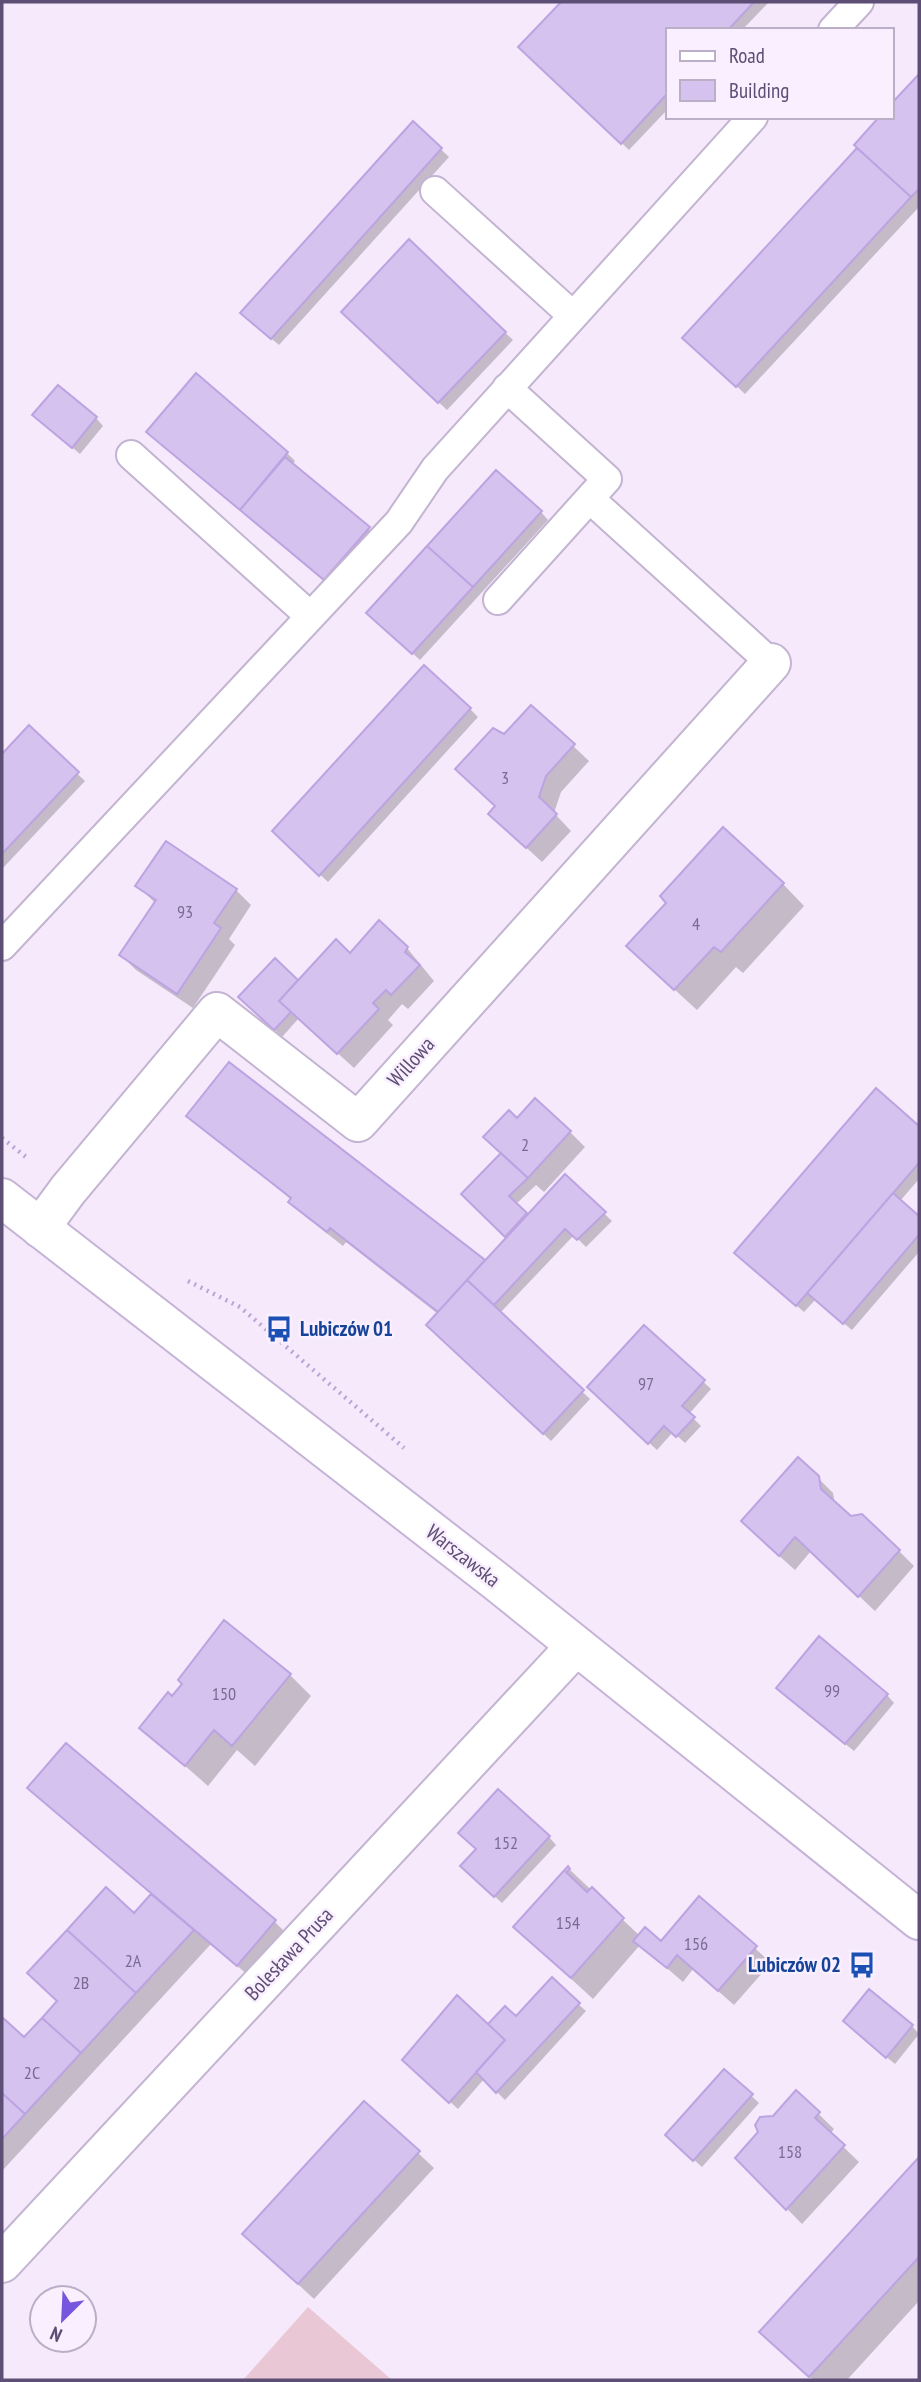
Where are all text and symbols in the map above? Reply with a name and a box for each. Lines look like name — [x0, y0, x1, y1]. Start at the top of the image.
legend — [666, 28, 893, 119]
text: Road — [729, 42, 765, 69]
text: Building — [729, 77, 789, 104]
house number: 3 — [501, 766, 509, 789]
house number: 93 — [177, 900, 193, 923]
house number: 4 — [692, 912, 700, 935]
street label: Willowa — [381, 1031, 440, 1092]
house number: 2 — [521, 1133, 529, 1156]
bus stop icon: Lubiczów 01 — [264, 1314, 294, 1344]
place label: Lubiczów 01 — [300, 1315, 393, 1342]
house number: 97 — [638, 1372, 654, 1395]
street label: Warszawska — [421, 1518, 506, 1593]
house number: 99 — [824, 1679, 840, 1702]
house number: 150 — [212, 1682, 236, 1705]
house number: 152 — [494, 1831, 518, 1854]
street label: Bolesława Prusa — [239, 1902, 339, 2006]
house number: 154 — [556, 1911, 580, 1934]
house number: 156 — [684, 1932, 708, 1955]
house number: 2A — [125, 1949, 142, 1972]
bus stop icon: Lubiczów 02 — [847, 1950, 877, 1980]
place label: Lubiczów 02 — [748, 1951, 841, 1978]
house number: 2B — [73, 1971, 89, 1994]
house number: 2C — [24, 2061, 40, 2084]
house number: 158 — [778, 2140, 802, 2163]
north arrow — [28, 2284, 98, 2354]
text: N — [47, 2321, 66, 2348]

